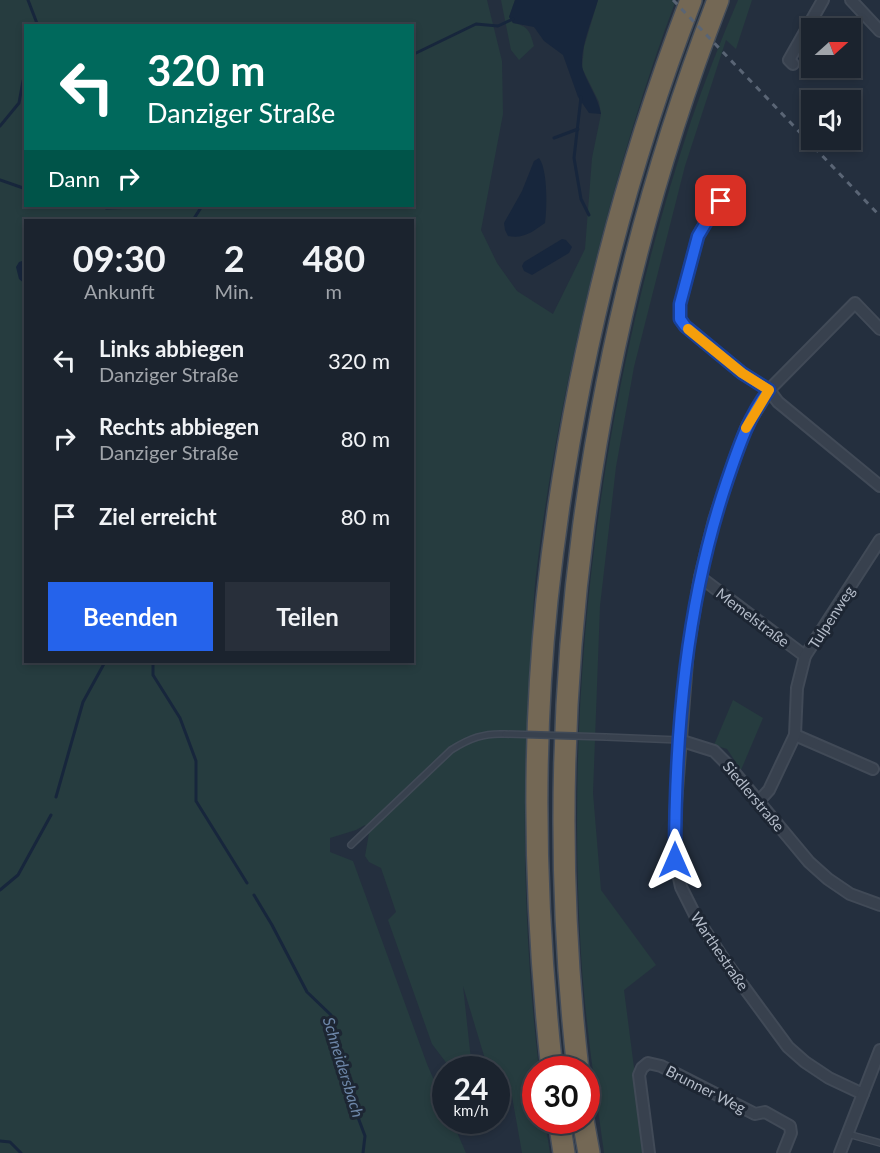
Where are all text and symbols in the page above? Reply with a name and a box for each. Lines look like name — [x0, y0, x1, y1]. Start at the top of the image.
north arrow — [801, 18, 861, 78]
map controls — [801, 18, 861, 150]
text: 320 m — [147, 45, 265, 95]
icon: left — [48, 48, 126, 126]
button: sound — [801, 90, 861, 150]
text: Danziger Straße — [147, 96, 335, 129]
icon: right — [112, 162, 145, 195]
text: Dann — [48, 165, 100, 192]
pin — [695, 175, 746, 226]
icon: arrive — [704, 184, 737, 217]
text: 09:30 — [73, 236, 166, 280]
text: 2 — [224, 236, 245, 280]
text: 480 — [302, 236, 365, 280]
text: Ankunft — [84, 279, 155, 303]
text: Min. — [215, 279, 254, 303]
text: m — [326, 279, 342, 303]
text: Links abbiegen — [99, 335, 244, 362]
icon: left — [48, 344, 81, 377]
text: 320 m — [328, 347, 390, 374]
text: Danziger Straße — [99, 362, 238, 386]
text: Rechts abbiegen — [99, 413, 259, 440]
icon: right — [48, 422, 81, 455]
text: 80 m — [341, 425, 390, 452]
text: Danziger Straße — [99, 440, 238, 464]
icon: arrive — [48, 500, 81, 533]
text: Ziel erreicht — [99, 503, 217, 530]
text: 80 m — [341, 503, 390, 530]
button: Beenden — [48, 582, 213, 651]
button: Teilen — [225, 582, 390, 651]
street label: Tulpenweg — [804, 582, 858, 652]
street label: Memelstraße — [713, 584, 793, 650]
street label: Siedlerstraße — [719, 757, 789, 835]
position arrow — [643, 828, 707, 892]
street label: Warthestraße — [687, 908, 753, 994]
water label: Schneidersbach — [320, 1015, 368, 1119]
speed limit sign: 30 — [522, 1056, 600, 1134]
street label: Brunner Weg — [663, 1061, 749, 1117]
text: 24 — [454, 1070, 488, 1106]
text: km/h — [453, 1101, 489, 1119]

